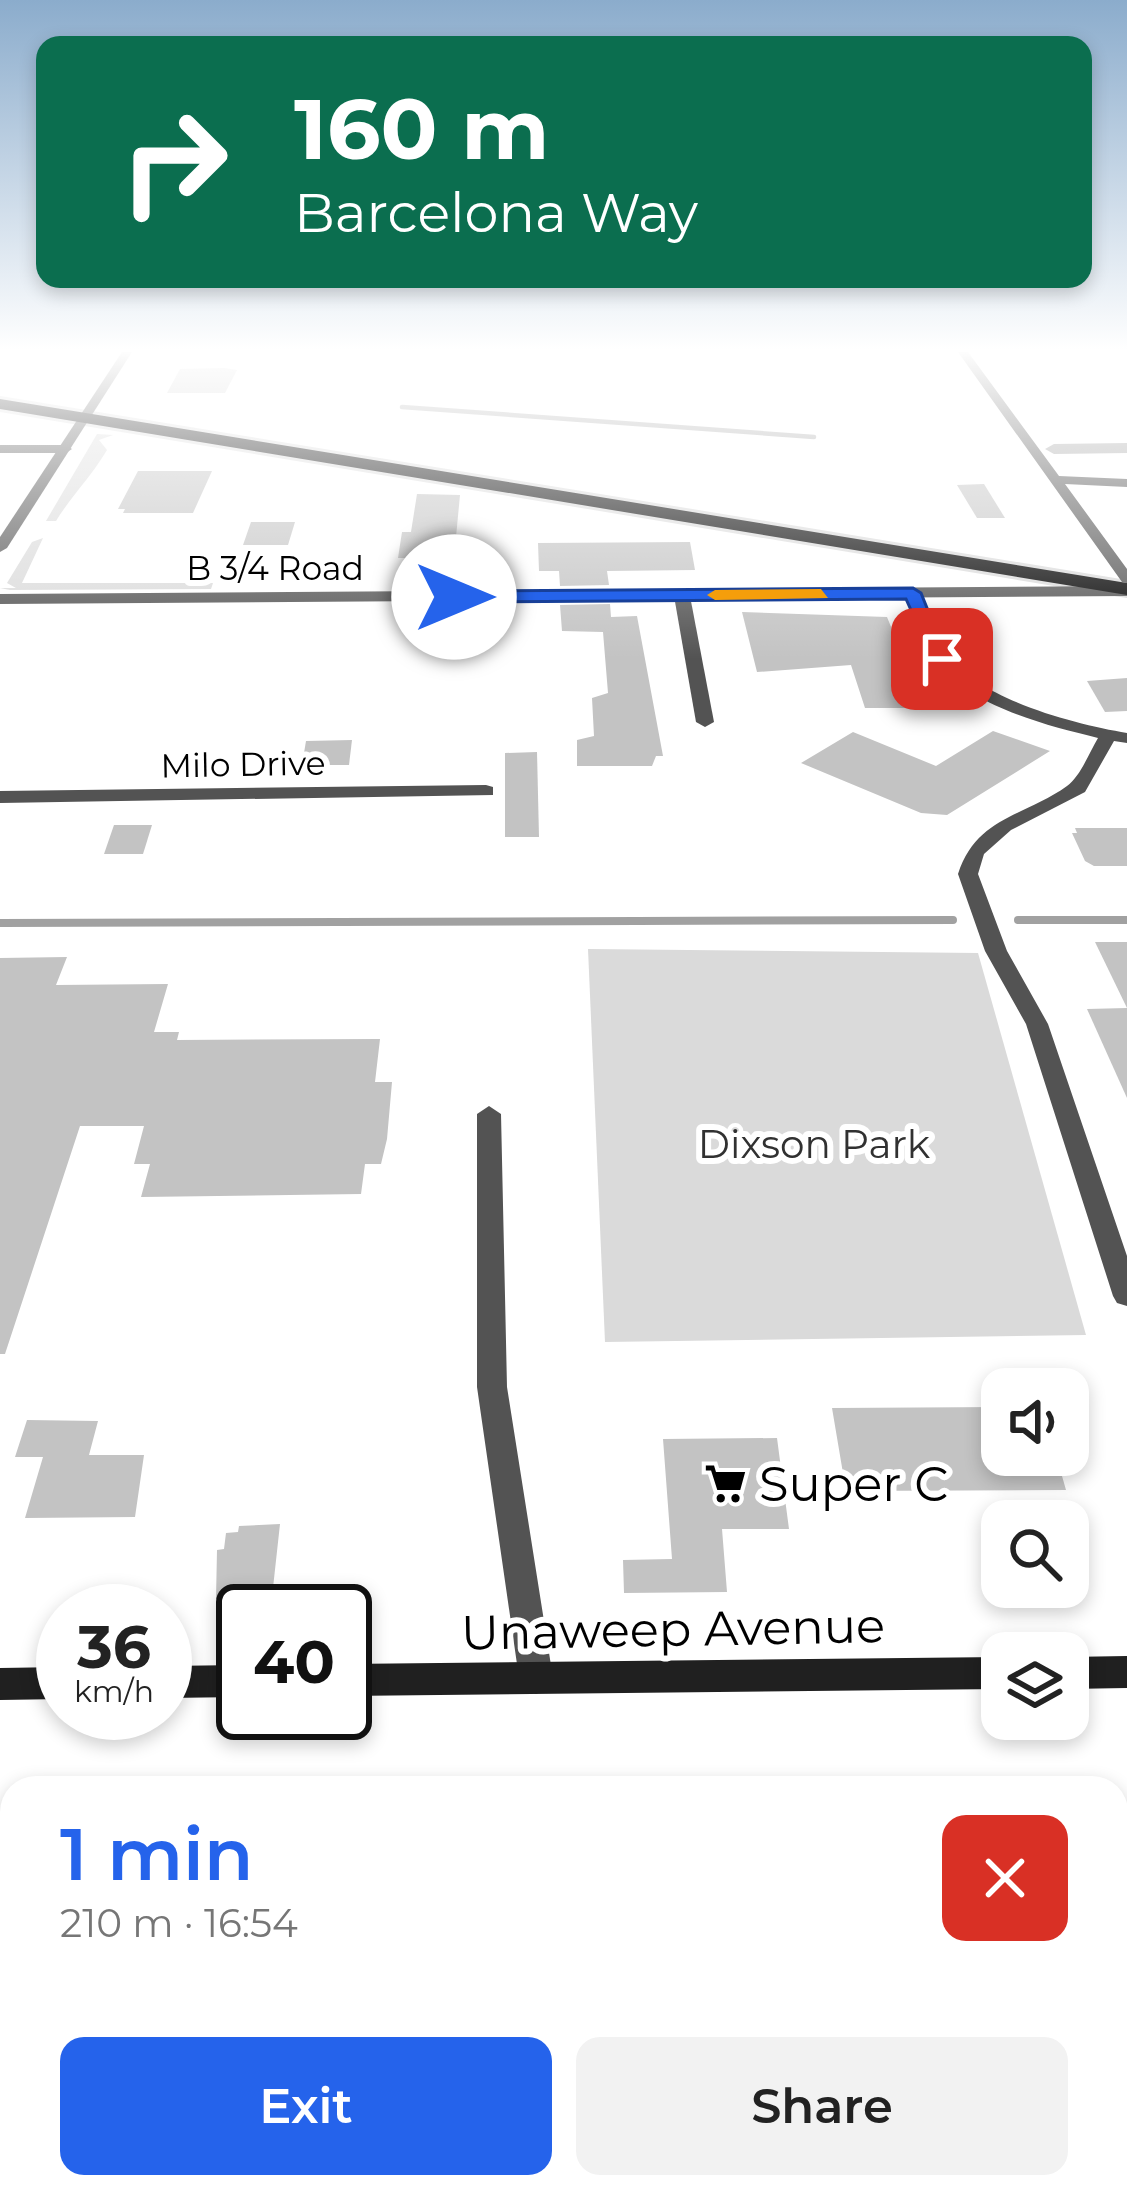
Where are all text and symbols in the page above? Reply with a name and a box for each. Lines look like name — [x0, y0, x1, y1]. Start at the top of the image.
text: 160 m — [294, 78, 549, 180]
icon: right — [96, 84, 252, 240]
text: Barcelona Way — [294, 180, 698, 246]
position arrow — [391, 534, 517, 660]
street label: B 3/4 Road — [186, 548, 364, 588]
pin — [891, 608, 993, 710]
icon: arrive — [909, 626, 975, 692]
street label: Milo Drive — [160, 743, 326, 785]
park label: Dixson Park — [698, 1120, 931, 1168]
map controls — [981, 1368, 1089, 1740]
button: sound — [981, 1368, 1089, 1476]
place label: Super C — [759, 1455, 948, 1513]
supermarket icon: Super C — [702, 1461, 748, 1507]
button: search — [981, 1500, 1089, 1608]
speed limit sign: 40 — [216, 1584, 372, 1740]
street label: Unaweep Avenue — [461, 1596, 885, 1662]
text: 36 — [77, 1610, 151, 1683]
button: layers — [981, 1632, 1089, 1740]
text: km/h — [74, 1673, 154, 1710]
text: 1 min — [60, 1810, 253, 1898]
button: close — [942, 1815, 1068, 1941]
text: 210 m · 16:54 — [60, 1899, 298, 1947]
button: Exit — [60, 2037, 552, 2175]
button: Share — [576, 2037, 1068, 2175]

